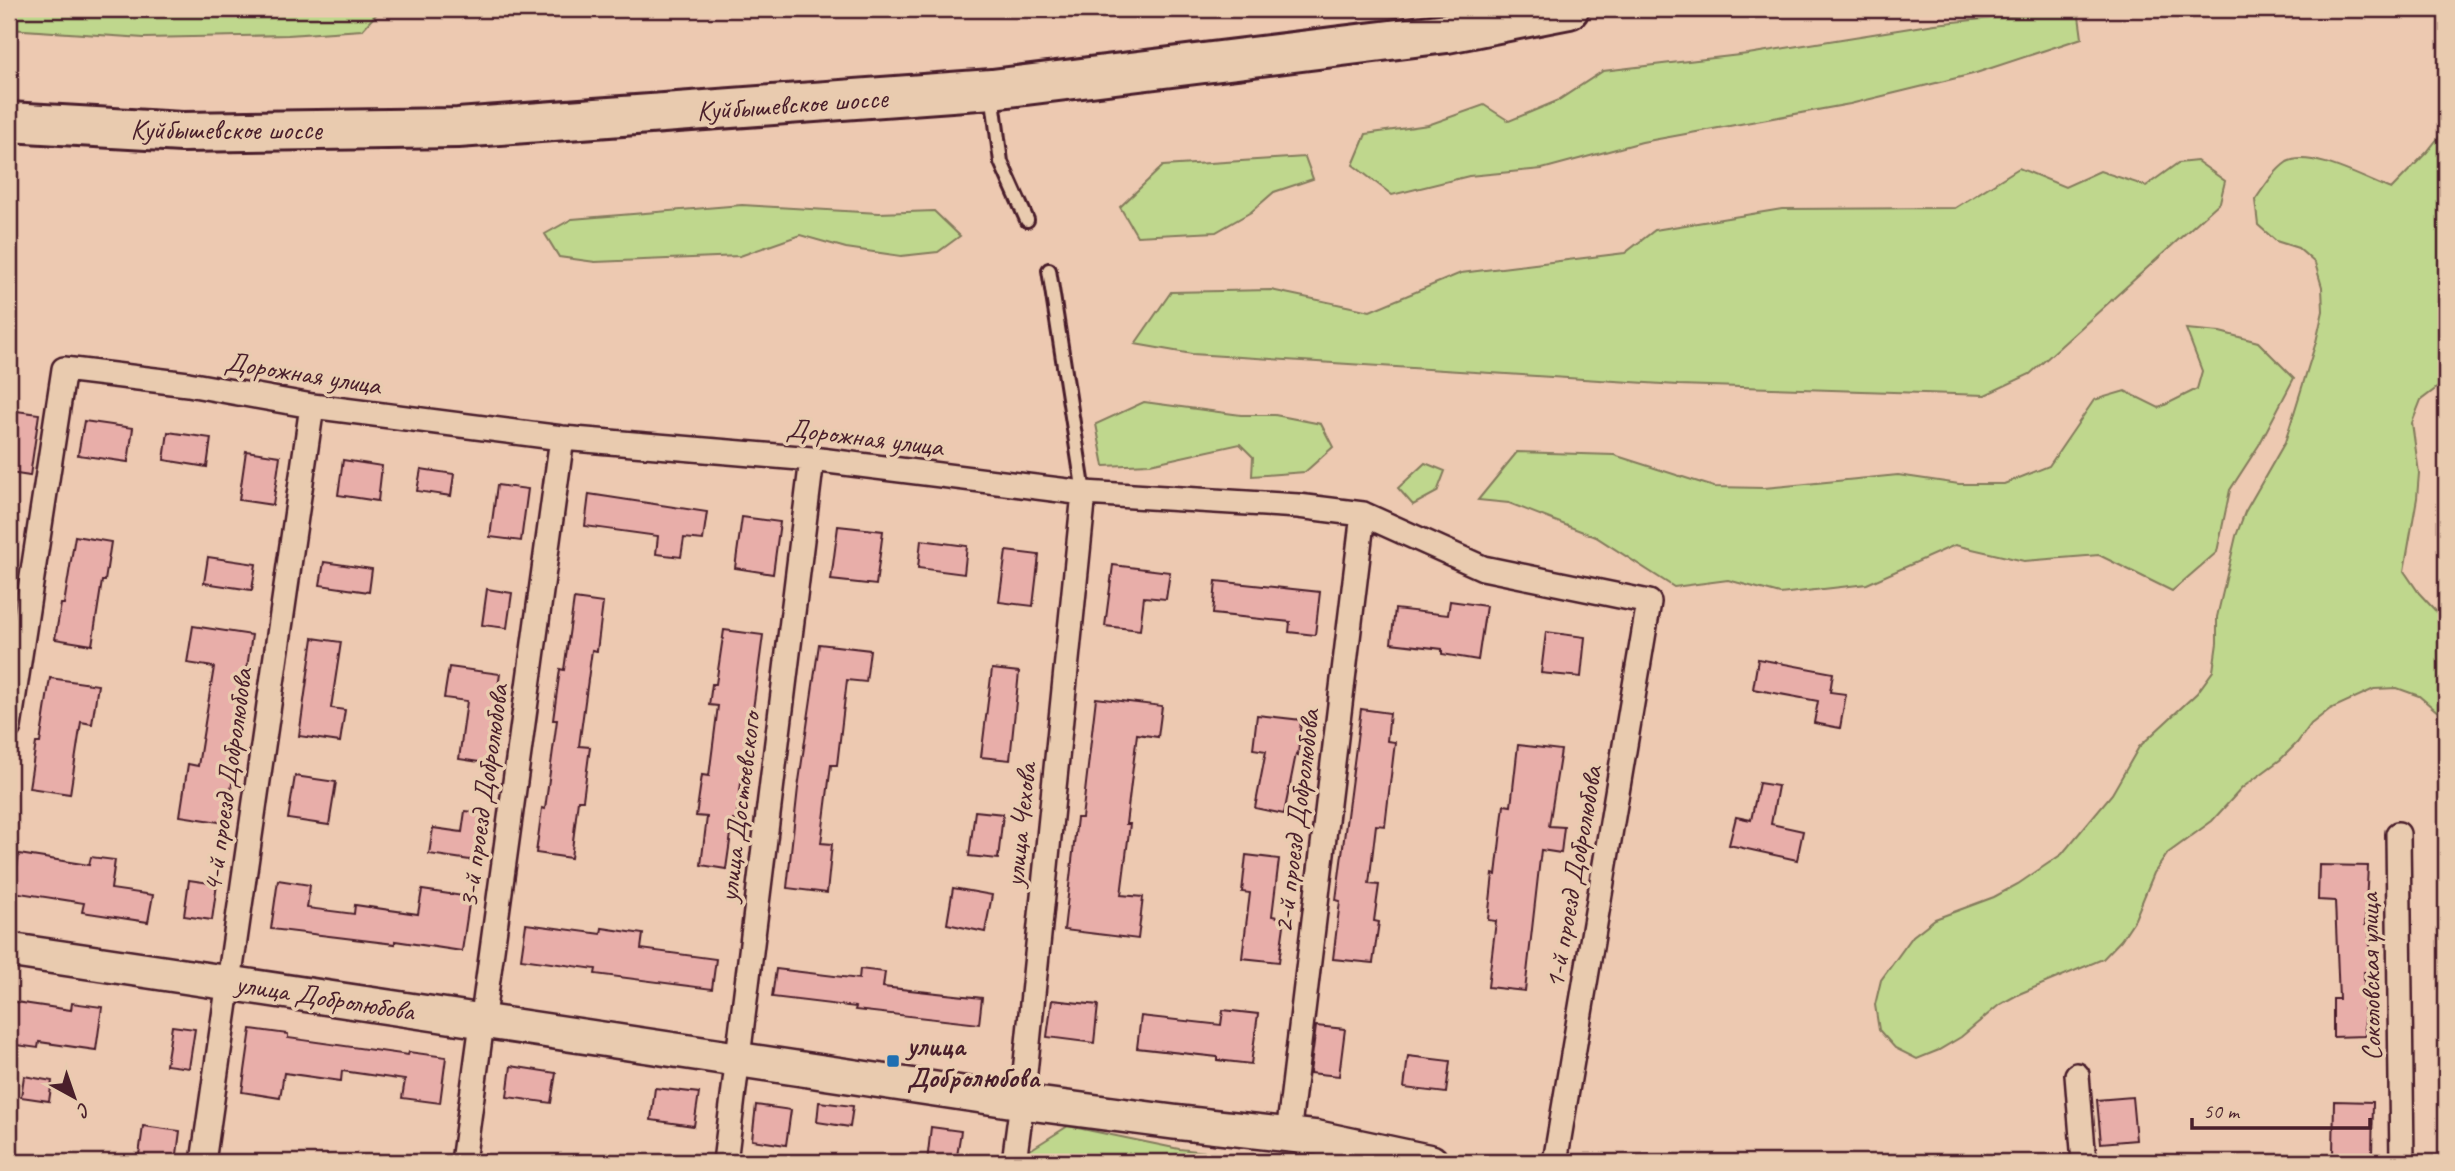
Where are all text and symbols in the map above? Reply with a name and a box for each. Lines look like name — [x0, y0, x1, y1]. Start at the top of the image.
street label: Куйбышевское шоссе — [695, 80, 890, 128]
street label: Куйбышевское шоссе — [130, 112, 324, 147]
street label: Дорожная улица — [223, 343, 385, 403]
street label: Дорожная улица — [785, 410, 947, 464]
street label: 4-й проезд Добролюбова — [194, 664, 260, 894]
street label: 3-й проезд Добролюбова — [450, 680, 516, 910]
street label: 2-й проезд Добролюбова — [1265, 705, 1327, 935]
street label: улица Достоевского — [710, 707, 768, 906]
street label: улица Чехова — [996, 759, 1044, 890]
street label: 1-й проезд Добролюбова — [1536, 761, 1610, 991]
street label: Соколовская улица — [2351, 891, 2389, 1061]
street label: улица Добролюбова — [231, 965, 419, 1029]
place label: улица Добролюбова — [904, 1028, 1041, 1095]
marker: улица Добролюбова — [885, 1053, 901, 1069]
north arrow — [38, 1062, 108, 1132]
scale bar — [2192, 1087, 2371, 1131]
text: С — [71, 1097, 96, 1123]
text: 50 m — [2203, 1098, 2241, 1124]

